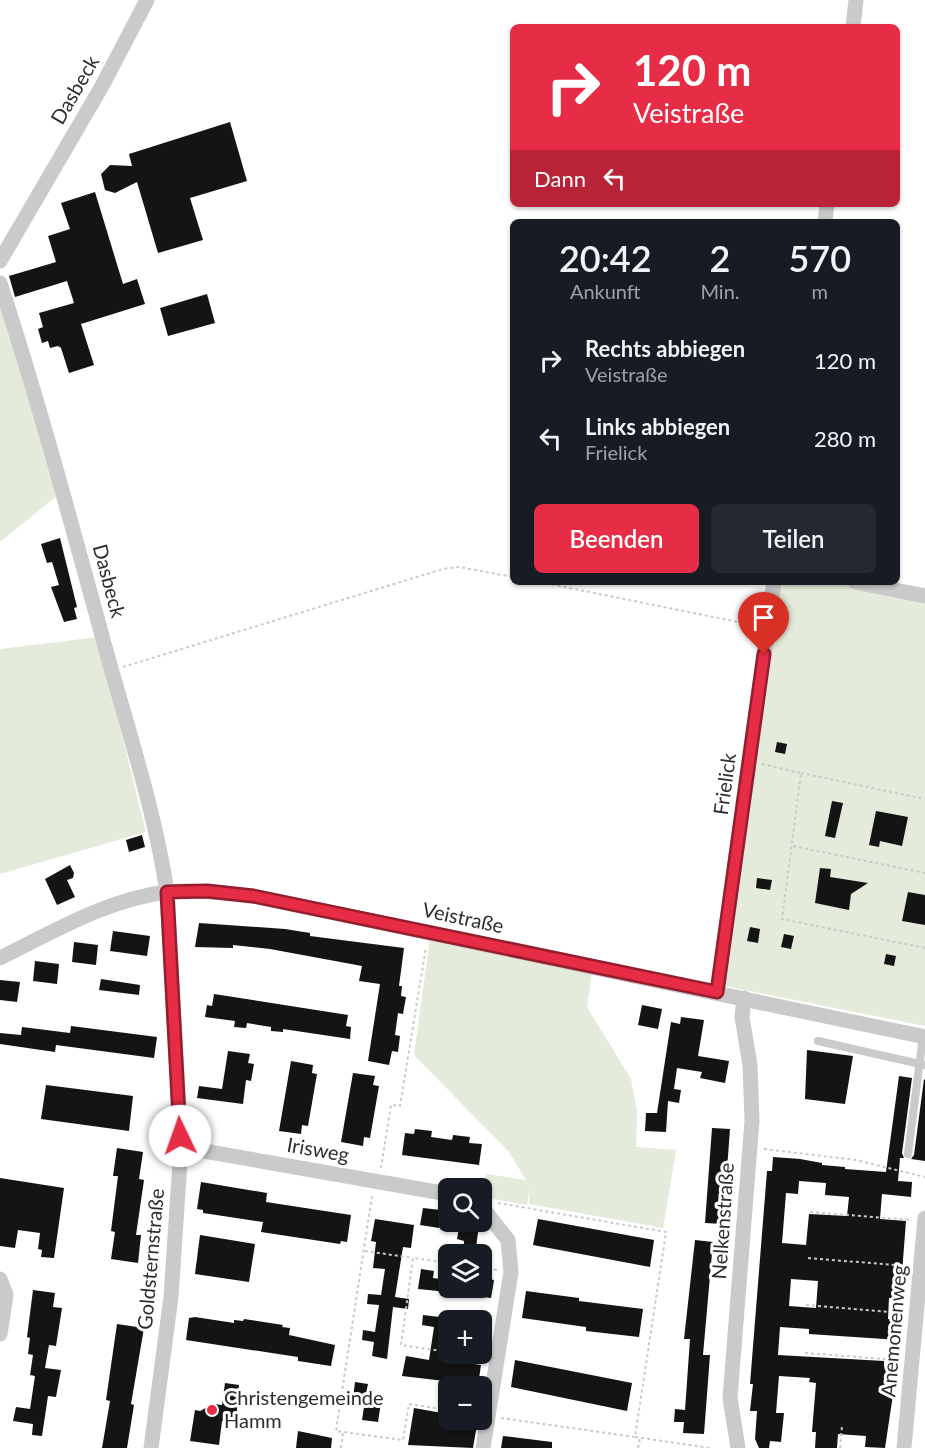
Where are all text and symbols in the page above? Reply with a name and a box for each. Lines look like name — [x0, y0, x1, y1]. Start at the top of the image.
text: 120 m — [633, 45, 751, 95]
icon: right — [534, 48, 612, 126]
street label: Dasbeck — [45, 50, 104, 128]
text: Veistraße — [633, 96, 744, 129]
icon: left — [598, 162, 631, 195]
text: Dann — [534, 165, 586, 192]
text: 20:42 — [559, 236, 652, 280]
text: 2 — [710, 236, 730, 280]
text: 570 — [788, 236, 851, 280]
text: Ankunft — [570, 279, 641, 303]
text: Min. — [700, 279, 740, 303]
text: m — [812, 279, 828, 303]
text: Rechts abbiegen — [585, 335, 745, 362]
icon: right — [534, 344, 567, 377]
text: 120 m — [814, 347, 876, 374]
text: Veistraße — [585, 362, 667, 386]
text: Links abbiegen — [585, 413, 730, 440]
icon: left — [534, 422, 567, 455]
text: 280 m — [814, 425, 876, 452]
text: Frielick — [585, 440, 647, 464]
button: Beenden — [534, 504, 699, 573]
button: Teilen — [711, 504, 876, 573]
street label: Dasbeck — [89, 541, 131, 621]
pin — [738, 592, 789, 654]
icon: arrive — [747, 601, 780, 634]
street label: Frielick — [708, 751, 740, 816]
street label: Veistraße — [420, 897, 506, 937]
position arrow — [148, 1104, 212, 1168]
street label: Irisweg — [285, 1132, 351, 1166]
street label: Nelkenstraße — [706, 1162, 738, 1280]
map controls — [438, 1178, 492, 1430]
button: search — [438, 1178, 492, 1232]
street label: Goldsternstraße — [132, 1187, 168, 1330]
button: layers — [438, 1244, 492, 1298]
street label: Anemonenweg — [875, 1264, 911, 1398]
button: + — [438, 1310, 492, 1364]
button: − — [438, 1376, 492, 1430]
place label: Christengemeinde Hamm — [224, 1385, 384, 1432]
marker: Christengemeinde Hamm — [205, 1403, 219, 1417]

